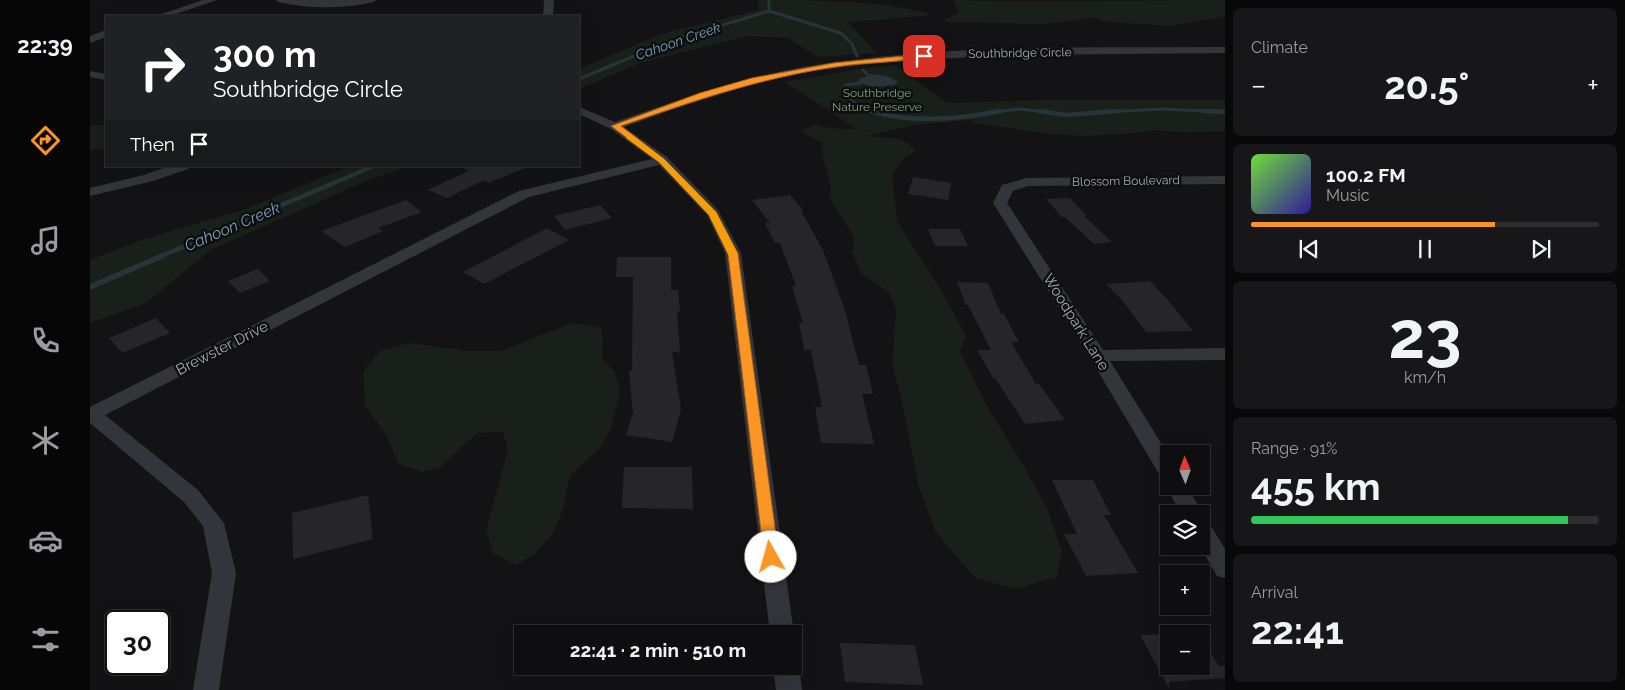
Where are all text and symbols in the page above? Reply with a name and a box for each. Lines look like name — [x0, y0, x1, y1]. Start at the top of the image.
water label: Cahoon Creek — [633, 19, 723, 63]
text: 22:39 — [17, 32, 73, 58]
text: 300 m — [213, 34, 317, 75]
icon: right — [130, 35, 195, 100]
pin — [903, 35, 945, 77]
text: Climate — [1251, 38, 1308, 57]
icon: arrive — [910, 42, 938, 70]
street label: Southbridge Circle — [968, 45, 1072, 61]
text: 20.5° — [1384, 63, 1469, 108]
text: − — [1251, 69, 1266, 102]
text: + — [1587, 69, 1599, 102]
text: Southbridge Circle — [213, 76, 403, 102]
park label: Southbridge Nature Preserve — [832, 86, 922, 114]
icon: directions — [28, 123, 63, 158]
icon: arrive — [185, 130, 213, 158]
text: Then — [130, 133, 175, 155]
text: 100.2 FM — [1326, 164, 1406, 186]
street label: Blossom Boulevard — [1072, 173, 1180, 189]
text: Music — [1326, 186, 1370, 205]
water label: Cahoon Creek — [182, 198, 283, 255]
icon: music — [28, 223, 63, 258]
icon: previous — [1295, 235, 1323, 263]
icon: pause — [1411, 235, 1439, 263]
icon: next — [1527, 235, 1555, 263]
street label: Woodpark Lane — [1039, 270, 1113, 374]
text: 23 — [1389, 297, 1461, 373]
street label: Brewster Drive — [173, 317, 271, 379]
icon: phone — [28, 323, 63, 358]
text: km/h — [1404, 368, 1446, 387]
icon: climate — [28, 423, 63, 458]
text: Range · 91% — [1251, 439, 1338, 458]
north arrow — [1160, 445, 1210, 495]
map controls — [1160, 445, 1210, 675]
text: 455 km — [1251, 464, 1381, 509]
button: layers — [1160, 505, 1210, 555]
icon: car — [28, 523, 63, 558]
position arrow — [744, 530, 796, 582]
button: + — [1160, 565, 1210, 615]
text: Arrival — [1251, 583, 1298, 602]
text: 22:41 — [1251, 608, 1344, 653]
speed limit sign: 30 — [105, 610, 170, 675]
icon: filters — [28, 622, 63, 657]
button: − — [1160, 625, 1210, 675]
text: 22:41 · 2 min · 510 m — [570, 639, 746, 661]

